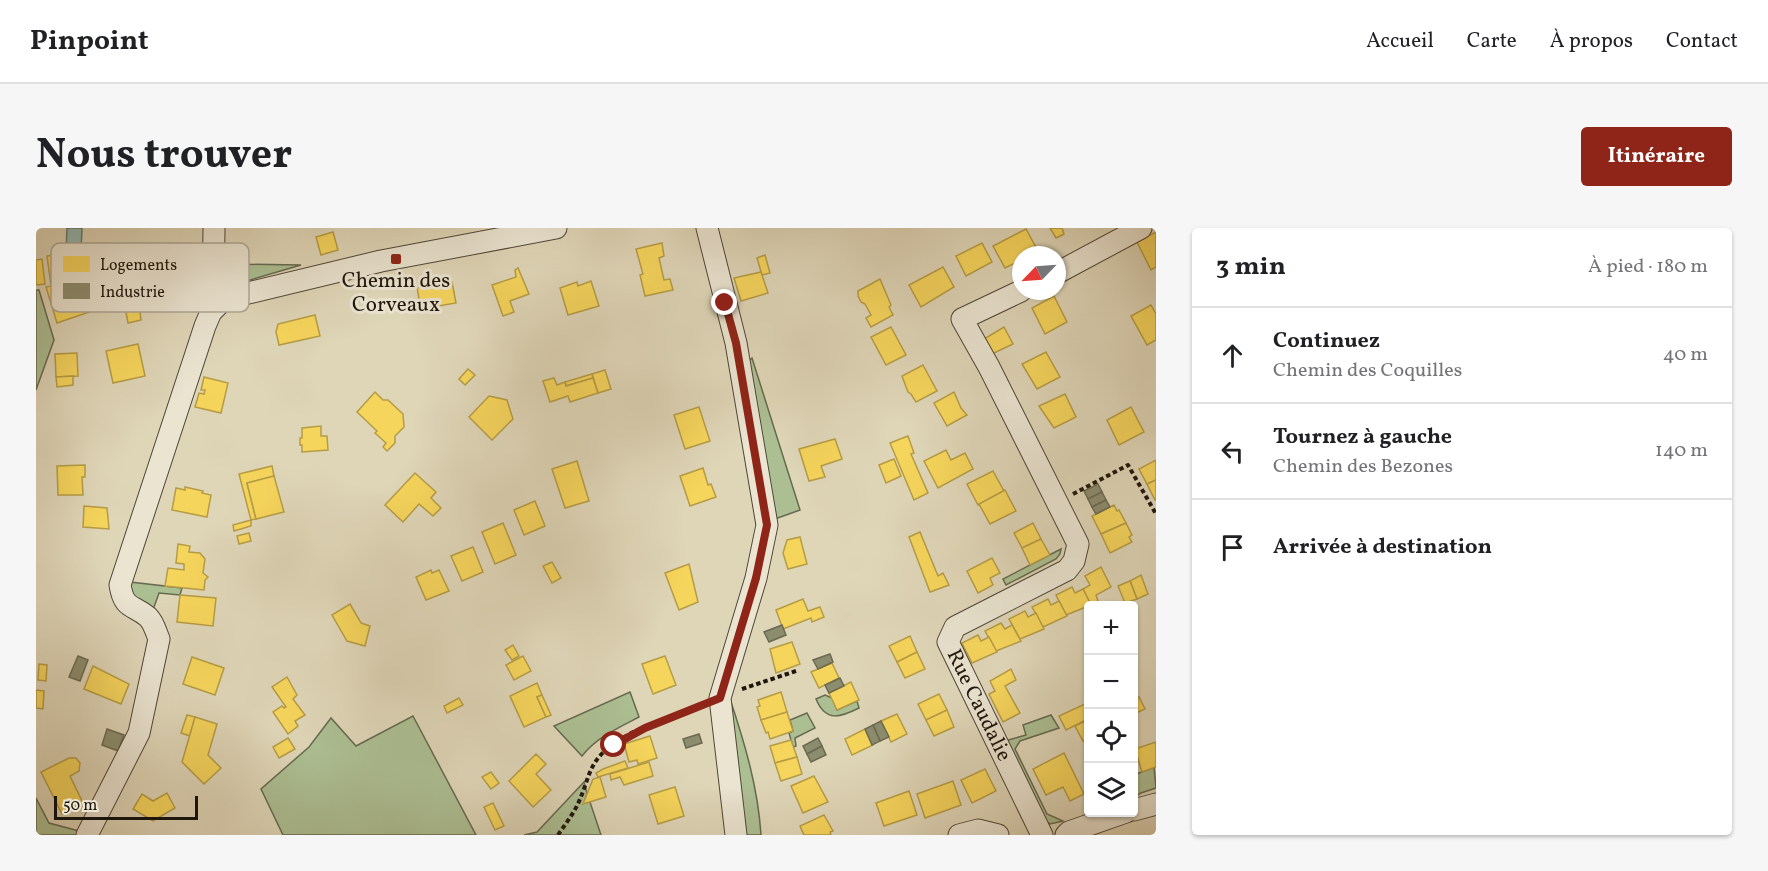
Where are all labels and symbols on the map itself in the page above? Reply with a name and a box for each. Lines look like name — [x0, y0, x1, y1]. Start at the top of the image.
legend — [51, 243, 249, 312]
north arrow — [1012, 246, 1066, 300]
marker: Chemin des Corveaux — [389, 252, 403, 266]
text: Logements — [100, 255, 177, 277]
place label: Chemin des Corveaux — [342, 267, 450, 320]
text: Industrie — [100, 282, 165, 304]
route end — [711, 289, 737, 315]
street label: Rue Caudalie — [939, 644, 1018, 766]
route start — [600, 731, 626, 757]
scale bar — [54, 793, 198, 820]

